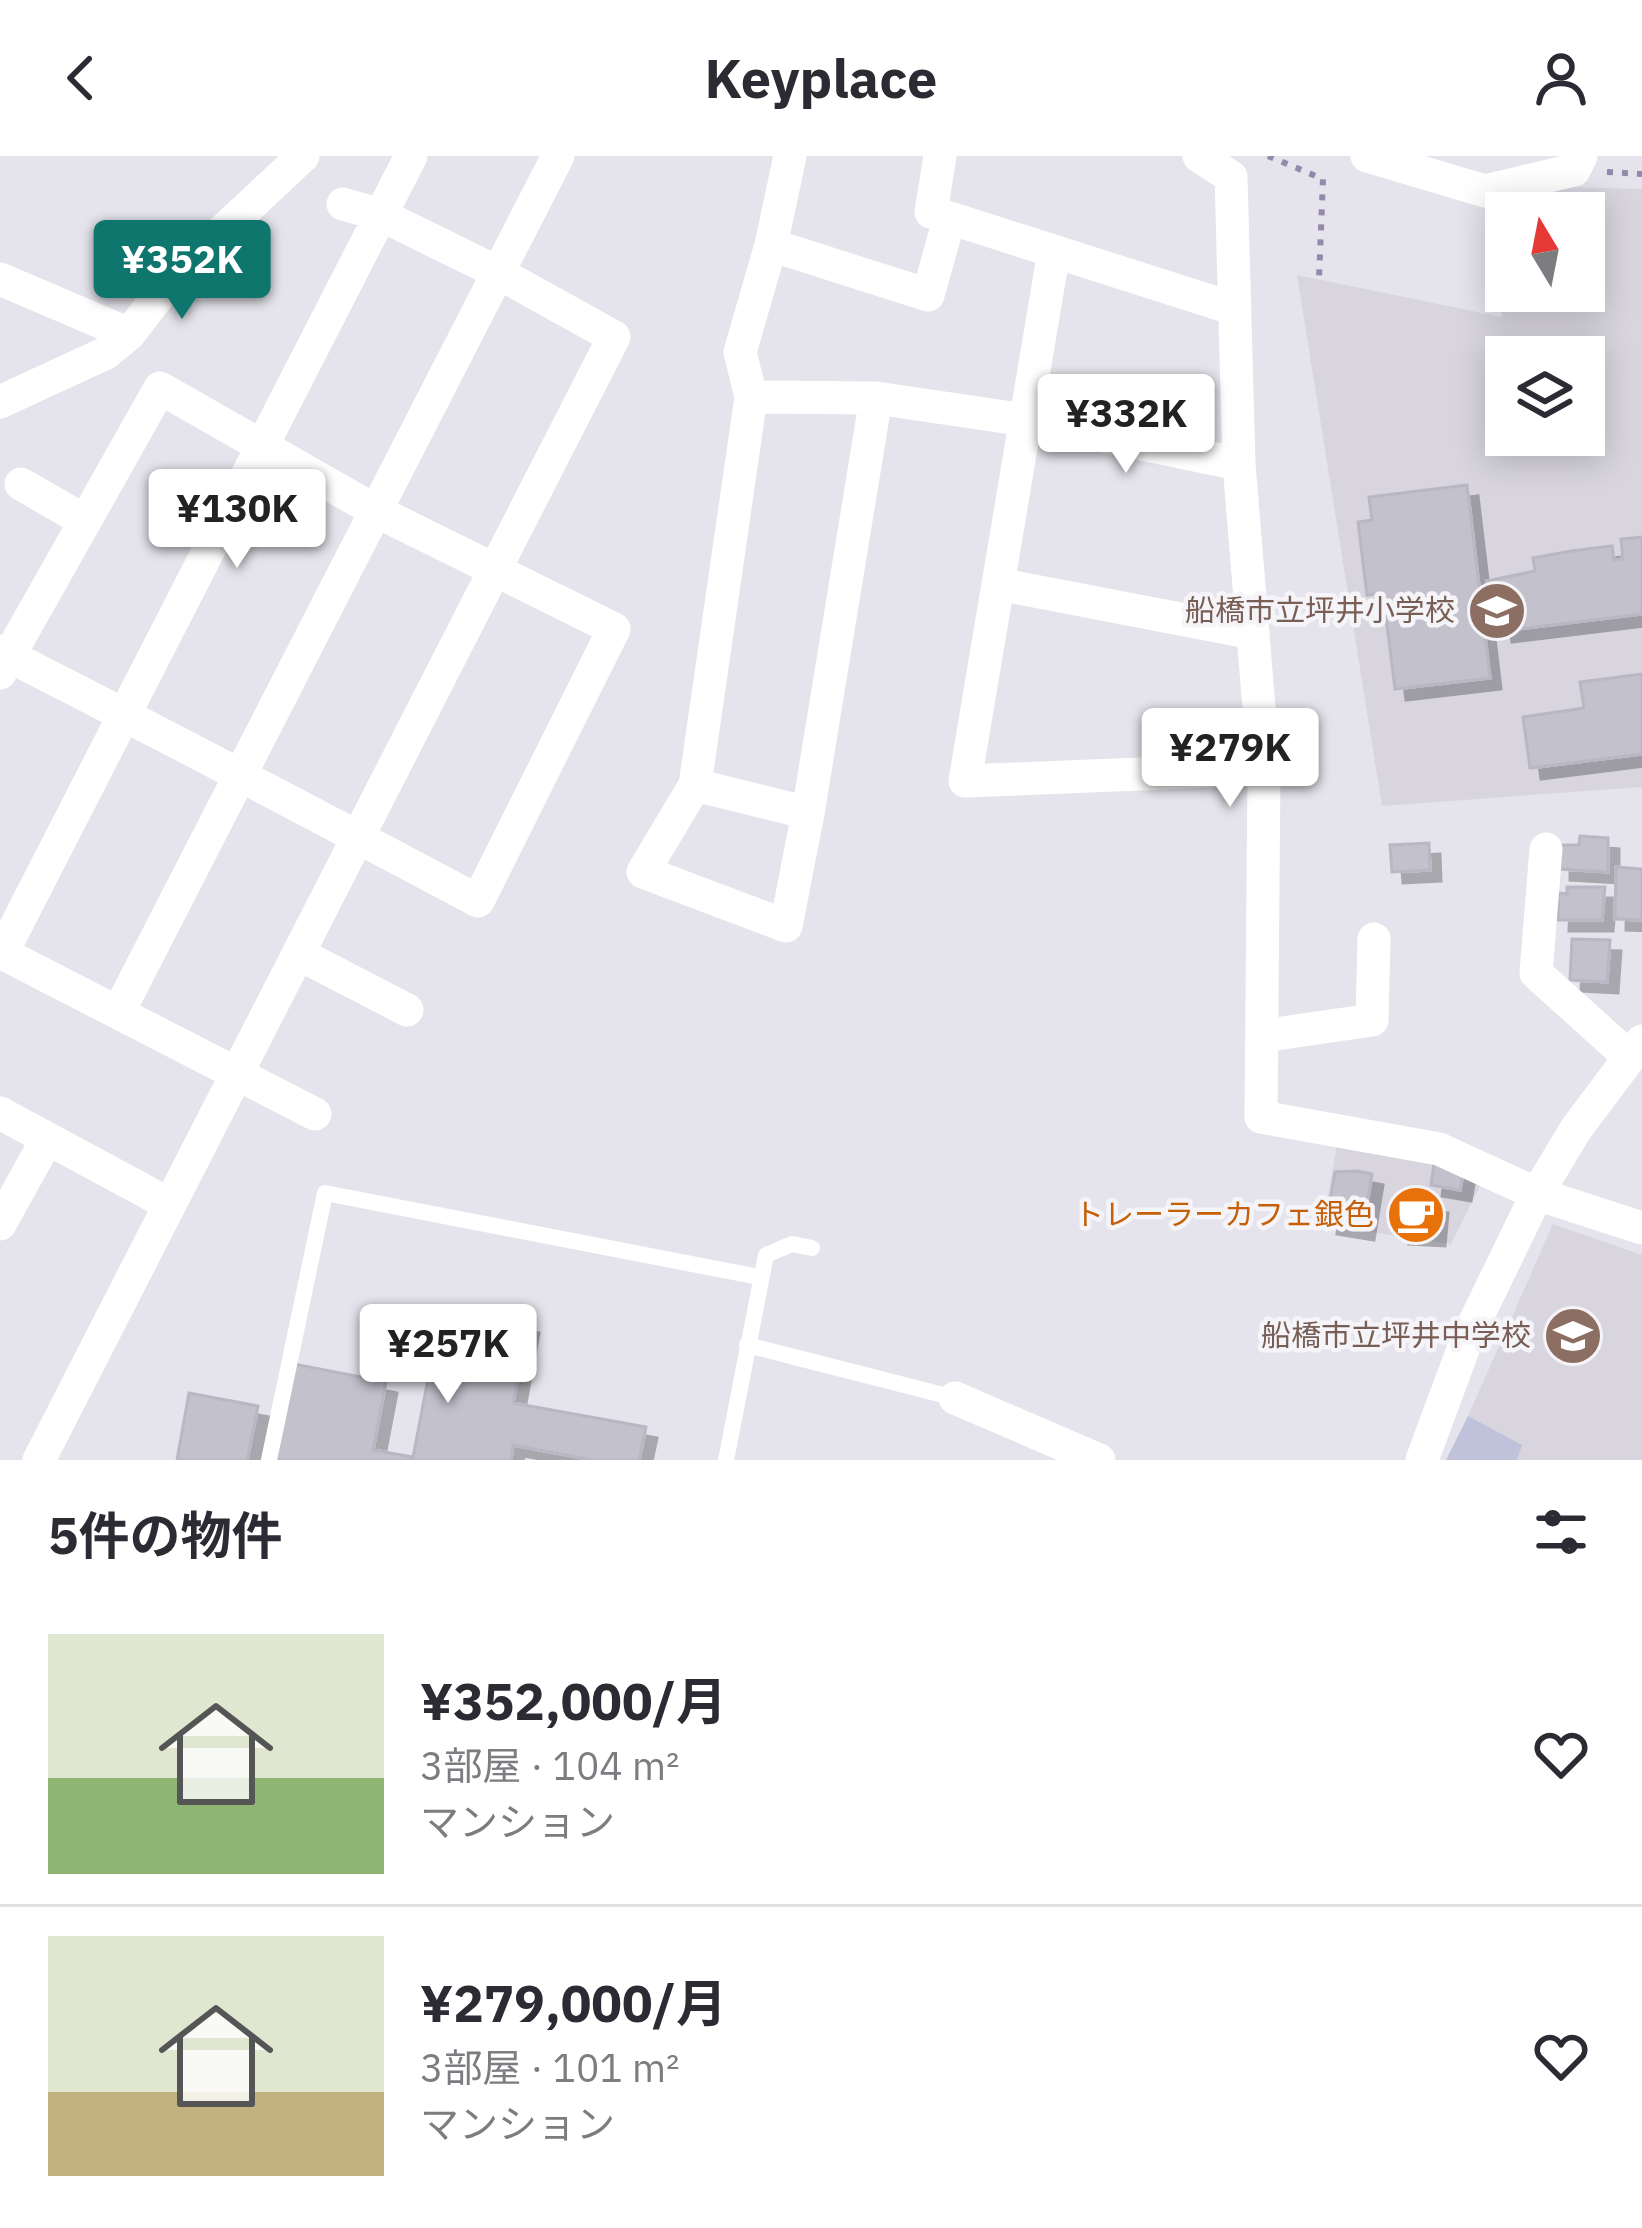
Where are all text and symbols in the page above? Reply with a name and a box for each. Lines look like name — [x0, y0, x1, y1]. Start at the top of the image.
text: Keyplace — [705, 43, 937, 113]
icon: back — [48, 45, 114, 111]
icon: person — [1528, 45, 1594, 111]
north arrow — [1485, 192, 1605, 312]
map controls — [1485, 192, 1605, 456]
pin: ¥352K — [98, 220, 266, 322]
text: ¥352K — [121, 233, 243, 284]
button: layers — [1485, 336, 1605, 456]
pin: ¥332K — [1042, 374, 1210, 476]
text: ¥332K — [1065, 387, 1187, 438]
pin: ¥130K — [153, 469, 321, 571]
text: ¥130K — [176, 482, 298, 533]
school or university icon: 船橋市立坪井小学校 — [1466, 580, 1528, 642]
place label: 船橋市立坪井小学校 — [1185, 590, 1455, 629]
pin: ¥279K — [1146, 708, 1314, 810]
text: ¥279K — [1169, 721, 1291, 772]
cafe icon: トレーラーカフェ銀色 — [1385, 1184, 1447, 1246]
place label: トレーラーカフェ銀色 — [1074, 1194, 1374, 1233]
pin: ¥257K — [364, 1304, 532, 1406]
school or university icon: 船橋市立坪井中学校 — [1542, 1305, 1604, 1367]
place label: 船橋市立坪井中学校 — [1261, 1315, 1531, 1354]
text: ¥257K — [387, 1317, 509, 1368]
icon: filters — [1528, 1499, 1594, 1565]
text: 5件の物件 — [48, 1502, 283, 1568]
text: ¥352,000/月 — [420, 1668, 727, 1734]
icon: home — [144, 1682, 288, 1826]
icon: heart — [1528, 1721, 1594, 1787]
text: 3部屋 · 104 m² — [420, 1740, 679, 1791]
text: マンション — [420, 1796, 615, 1847]
text: ¥279,000/月 — [420, 1970, 727, 2036]
icon: home — [144, 1984, 288, 2128]
icon: heart — [1528, 2023, 1594, 2089]
text: 3部屋 · 101 m² — [420, 2042, 679, 2093]
text: マンション — [420, 2098, 615, 2149]

